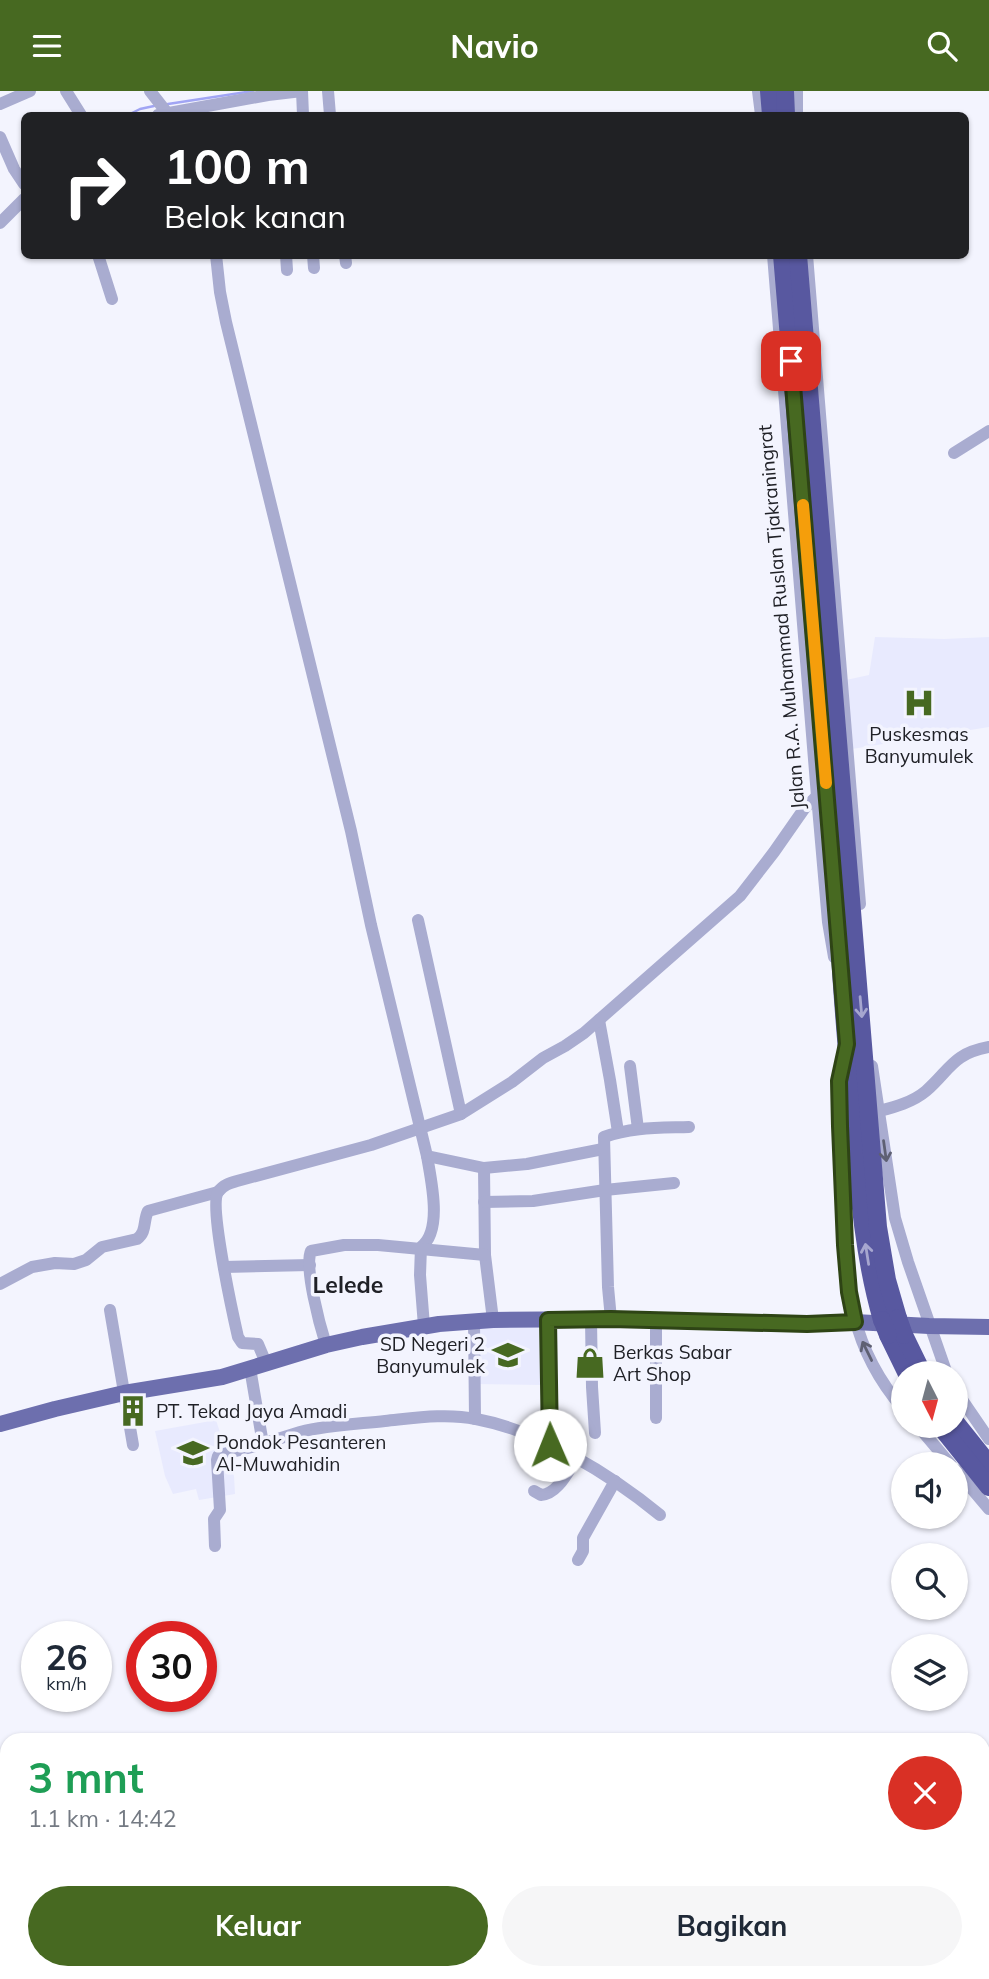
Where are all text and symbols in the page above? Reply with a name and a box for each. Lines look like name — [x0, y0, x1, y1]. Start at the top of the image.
text: Navio — [450, 26, 539, 66]
icon: menu — [28, 27, 66, 65]
icon: search — [923, 27, 961, 65]
text: 100 m — [164, 135, 310, 196]
icon: right — [49, 140, 140, 231]
text: Belok kanan — [164, 196, 346, 236]
pin — [761, 331, 821, 391]
icon: arrive — [772, 342, 810, 380]
street label: Jalan R.A. Muhammad Ruslan Tjakraningrat — [752, 423, 810, 810]
hospital icon: Puskesmas Banyumulek — [902, 686, 936, 720]
place label: Puskesmas Banyumulek — [865, 722, 974, 768]
one-way arrow — [855, 995, 868, 1018]
one-way arrow — [879, 1139, 892, 1162]
one-way arrow — [860, 1243, 873, 1266]
district label: Lelede — [313, 1270, 383, 1299]
place label: SD Negeri 2 Banyumulek — [376, 1332, 485, 1378]
school or university icon: SD Negeri 2 Banyumulek — [491, 1338, 525, 1372]
place label: Berkas Sabar Art Shop — [613, 1340, 732, 1386]
one-way arrow — [859, 1341, 873, 1362]
shop icon: Berkas Sabar Art Shop — [573, 1346, 607, 1380]
north arrow — [891, 1361, 968, 1439]
map controls — [891, 1361, 968, 1711]
building icon: PT. Tekad Jaya Amadi — [116, 1394, 150, 1428]
place label: PT. Tekad Jaya Amadi — [156, 1399, 347, 1423]
position arrow — [513, 1408, 587, 1482]
place label: Pondok Pesanteren Al-Muwahidin — [216, 1430, 386, 1476]
school or university icon: Pondok Pesanteren Al-Muwahidin — [176, 1436, 210, 1470]
button: sound — [891, 1452, 968, 1529]
button: search — [891, 1543, 968, 1620]
speed limit sign: 30 — [126, 1621, 217, 1712]
button: layers — [891, 1634, 968, 1711]
text: 26 — [45, 1635, 88, 1679]
text: km/h — [46, 1672, 87, 1695]
text: 3 mnt — [28, 1751, 144, 1804]
button: close — [888, 1756, 962, 1830]
text: 1.1 km · 14:42 — [28, 1804, 177, 1833]
button: Keluar — [28, 1886, 488, 1966]
button: Bagikan — [502, 1886, 962, 1966]

